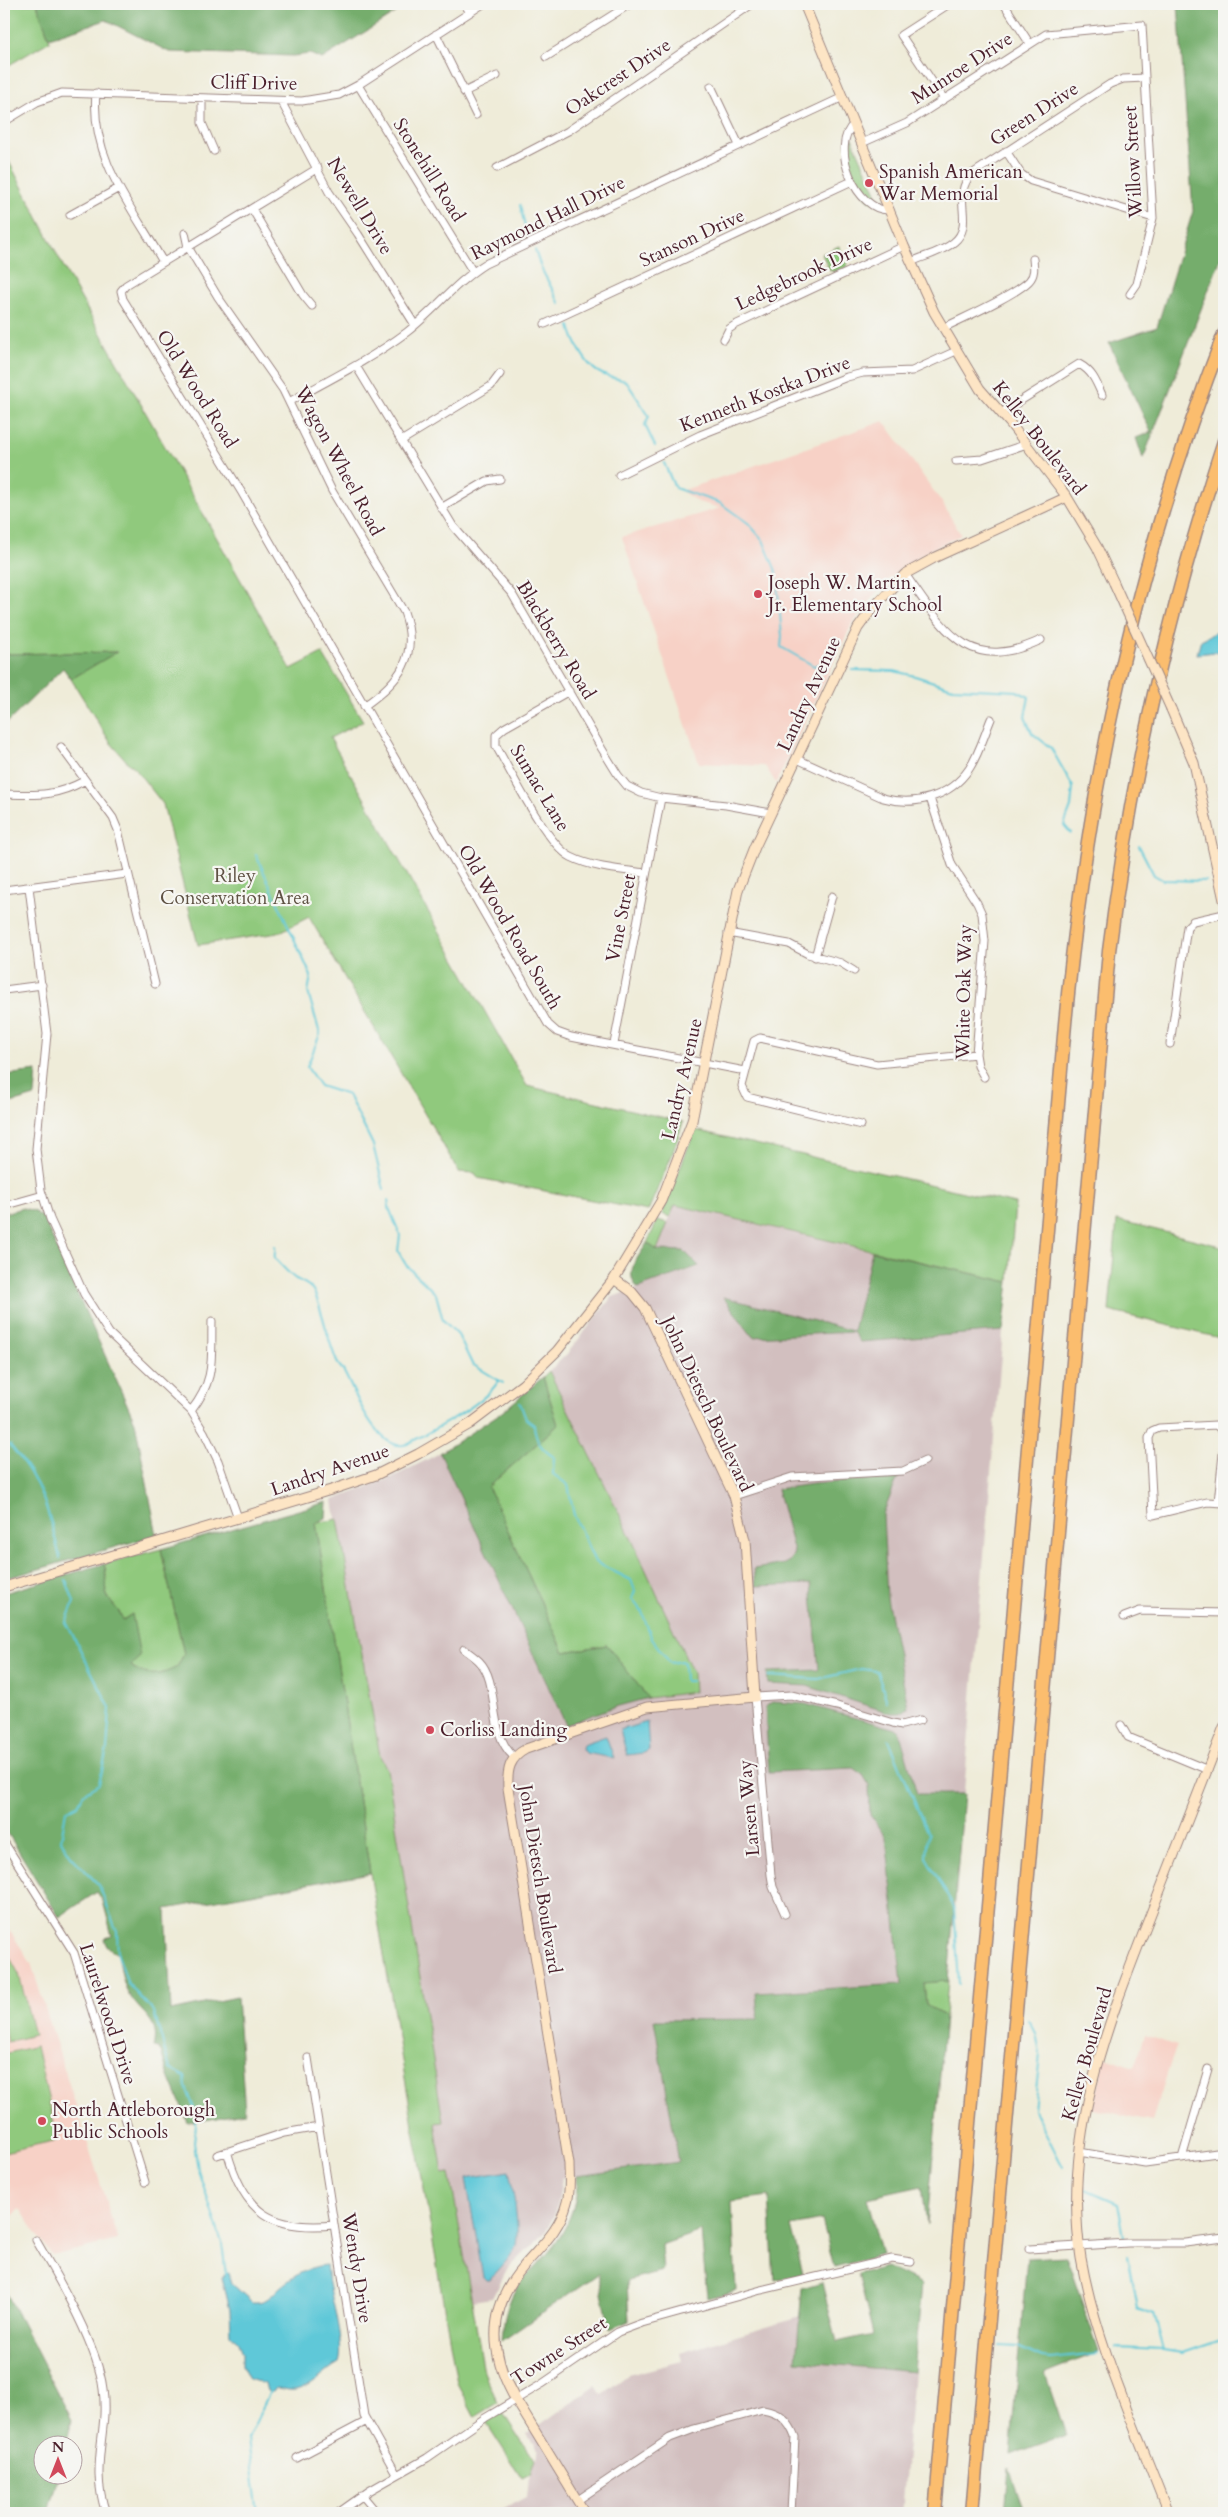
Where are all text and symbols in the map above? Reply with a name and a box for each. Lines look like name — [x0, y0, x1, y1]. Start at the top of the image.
street label: Munroe Drive — [906, 26, 1018, 110]
street label: Oakcrest Drive — [560, 32, 676, 122]
street label: Cliff Drive — [210, 69, 298, 97]
street label: Green Drive — [985, 76, 1083, 152]
street label: Willow Street — [1117, 105, 1149, 220]
street label: Stonehill Road — [387, 113, 471, 227]
street label: Newell Drive — [321, 152, 399, 260]
place label: Spanish American War Memorial — [878, 159, 1023, 207]
street label: Raymond Hall Drive — [467, 169, 629, 267]
marker: Spanish American War Memorial — [863, 177, 875, 189]
street label: Stanson Drive — [635, 202, 749, 274]
street label: Ledgebrook Drive — [731, 231, 877, 317]
street label: Old Wood Road — [150, 325, 244, 453]
street label: Kenneth Kostka Drive — [676, 349, 854, 439]
street label: Kelley Boulevard — [986, 376, 1092, 500]
street label: Wagon Wheel Road — [288, 381, 390, 541]
place label: Joseph W. Martin, Jr. Elementary School — [765, 570, 942, 618]
street label: Blackberry Road — [510, 576, 602, 704]
marker: Joseph W. Martin, Jr. Elementary School — [752, 588, 764, 600]
street label: Landry Avenue — [771, 632, 847, 756]
street label: Sumac Lane — [504, 740, 576, 836]
street label: Old Wood Road South — [452, 840, 568, 1015]
park label: Riley Conservation Area — [160, 863, 310, 911]
street label: Vine Street — [600, 872, 642, 964]
street label: White Oak Way — [950, 924, 978, 1061]
street label: Landry Avenue — [655, 1016, 709, 1142]
street label: John Dietsch Boulevard — [654, 1309, 759, 1496]
street label: Landry Avenue — [267, 1437, 393, 1503]
place label: Corliss Landing — [440, 1717, 567, 1743]
marker: Corliss Landing — [424, 1724, 436, 1736]
street label: Larsen Way — [732, 1759, 766, 1857]
street label: John Dietsch Boulevard — [512, 1780, 568, 1975]
street label: Laurelwood Drive — [73, 1940, 143, 2088]
street label: Kelley Boulevard — [1055, 1984, 1119, 2124]
place label: North Attleborough Public Schools — [52, 2097, 216, 2145]
marker: North Attleborough Public Schools — [36, 2115, 48, 2127]
street label: Wendy Drive — [335, 2210, 379, 2325]
street label: Towne Street — [506, 2310, 612, 2392]
north arrow — [32, 2434, 82, 2484]
text: N — [52, 2438, 64, 2457]

